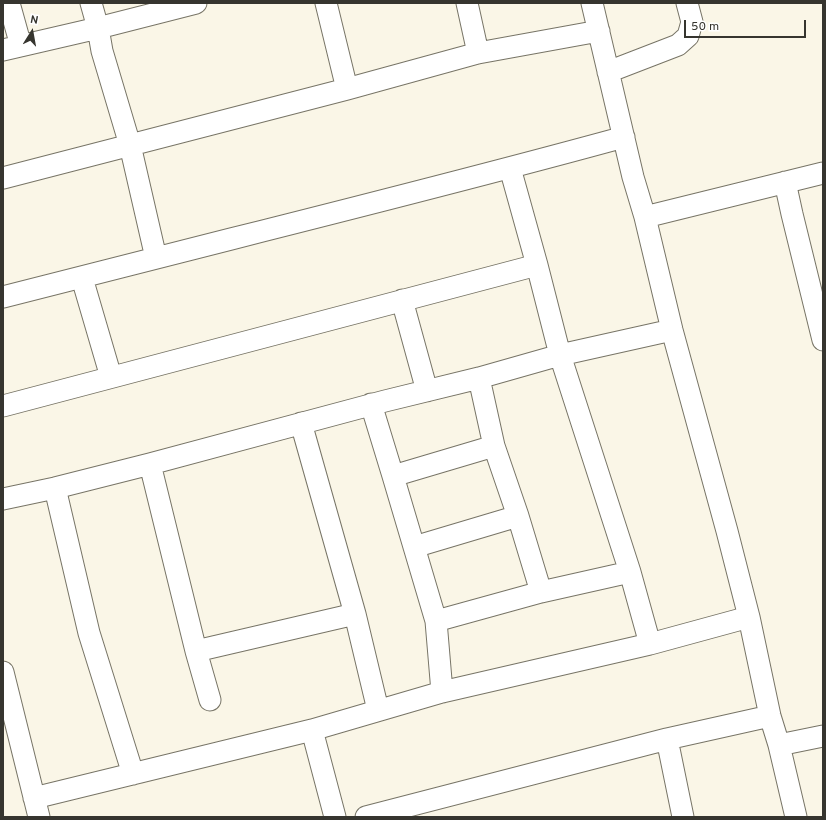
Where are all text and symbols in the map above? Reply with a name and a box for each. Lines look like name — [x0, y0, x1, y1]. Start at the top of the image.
north arrow — [12, 12, 52, 52]
scale bar — [686, 12, 808, 38]
text: N — [29, 13, 40, 28]
text: 50 m — [691, 19, 719, 35]

